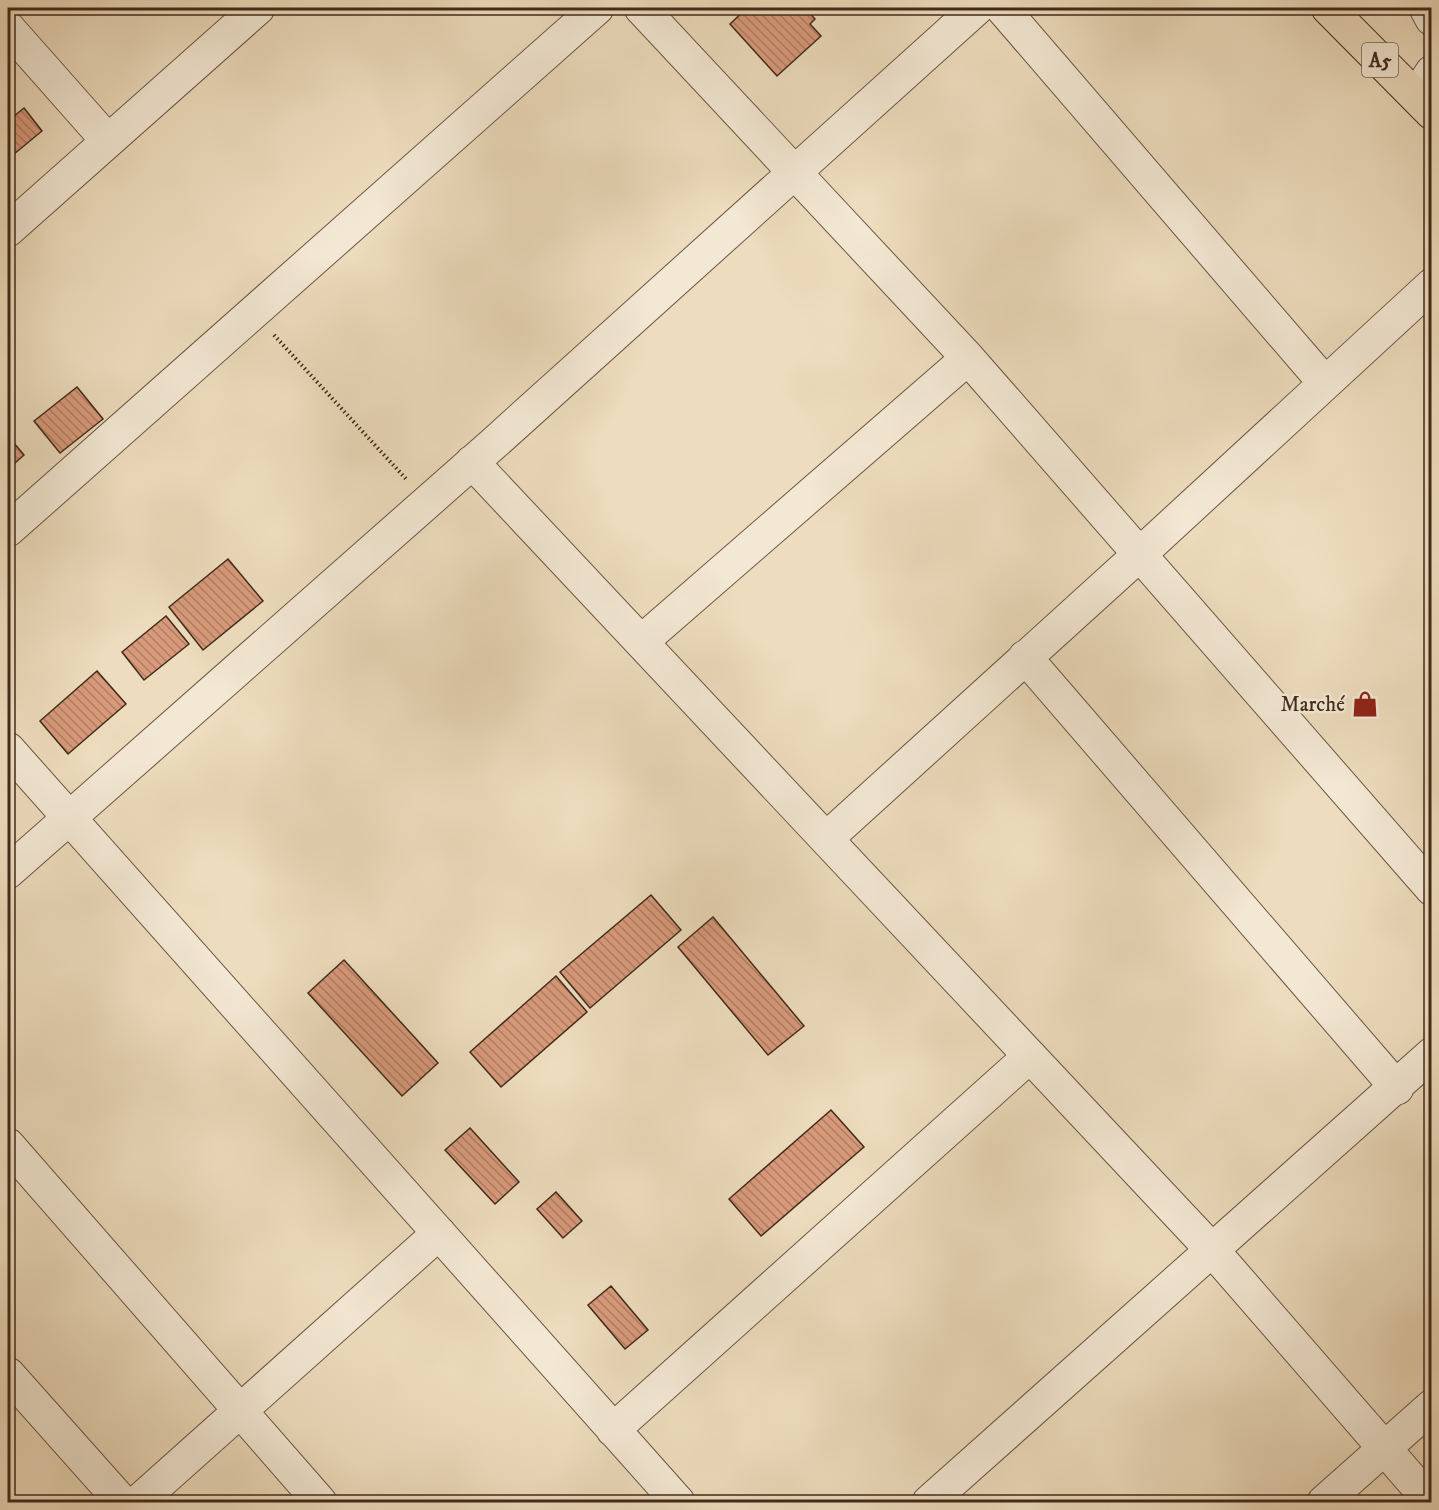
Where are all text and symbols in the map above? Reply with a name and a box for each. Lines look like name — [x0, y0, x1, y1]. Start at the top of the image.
road number: A5 — [1362, 43, 1398, 77]
shop icon: Marché — [1350, 689, 1380, 719]
place label: Marché — [1280, 692, 1345, 718]

